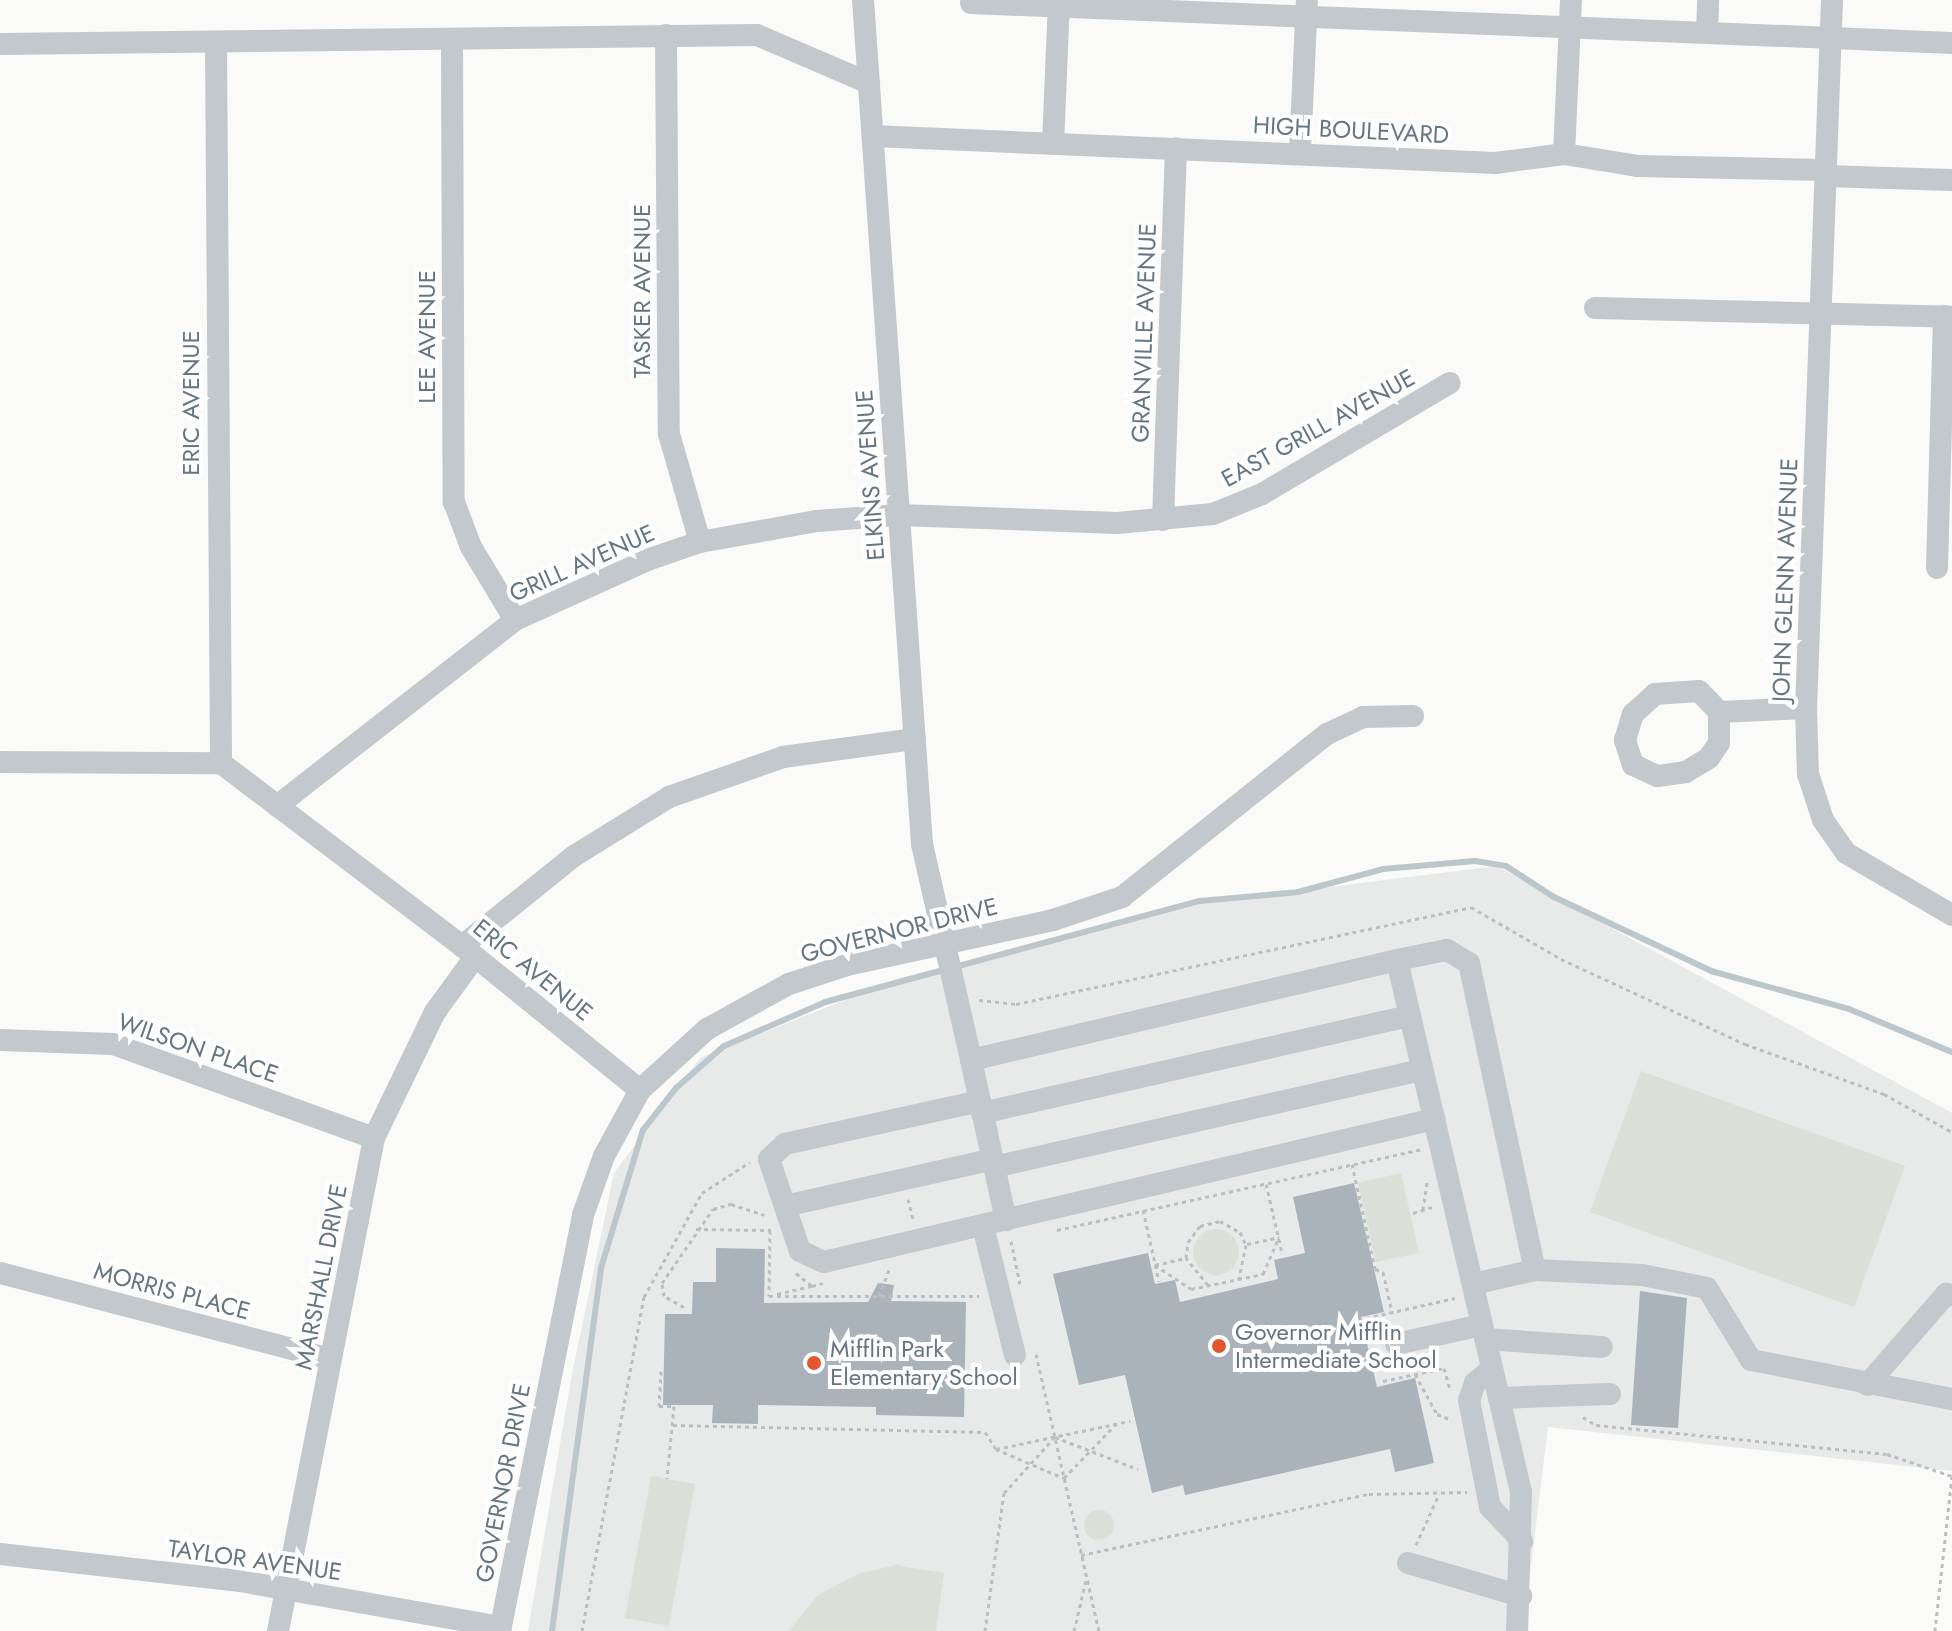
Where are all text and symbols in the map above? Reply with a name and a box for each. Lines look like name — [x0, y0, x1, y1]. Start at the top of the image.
street label: HIGH BOULEVARD — [1252, 110, 1450, 150]
street label: TASKER AVENUE — [628, 204, 656, 378]
street label: GRANVILLE AVENUE — [1126, 223, 1162, 443]
street label: LEE AVENUE — [413, 270, 441, 404]
street label: ERIC AVENUE — [177, 330, 205, 476]
street label: EAST GRILL AVENUE — [1216, 363, 1420, 493]
street label: ELKINS AVENUE — [850, 388, 890, 562]
street label: JOHN GLENN AVENUE — [1766, 458, 1804, 702]
street label: GRILL AVENUE — [505, 518, 659, 608]
street label: GOVERNOR DRIVE — [797, 892, 1001, 968]
street label: ERIC AVENUE — [467, 913, 599, 1027]
street label: WILSON PLACE — [114, 1007, 282, 1089]
street label: MARSHALL DRIVE — [289, 1182, 353, 1372]
street label: MORRIS PLACE — [91, 1256, 253, 1326]
place label: Governor Mifflin Intermediate School — [1235, 1318, 1437, 1374]
place label: Mifflin Park Elementary School — [830, 1335, 1018, 1391]
marker: Governor Mifflin Intermediate School — [1210, 1337, 1228, 1355]
marker: Mifflin Park Elementary School — [805, 1354, 823, 1372]
street label: GOVERNOR DRIVE — [470, 1381, 536, 1585]
street label: TAYLOR AVENUE — [166, 1534, 344, 1586]

